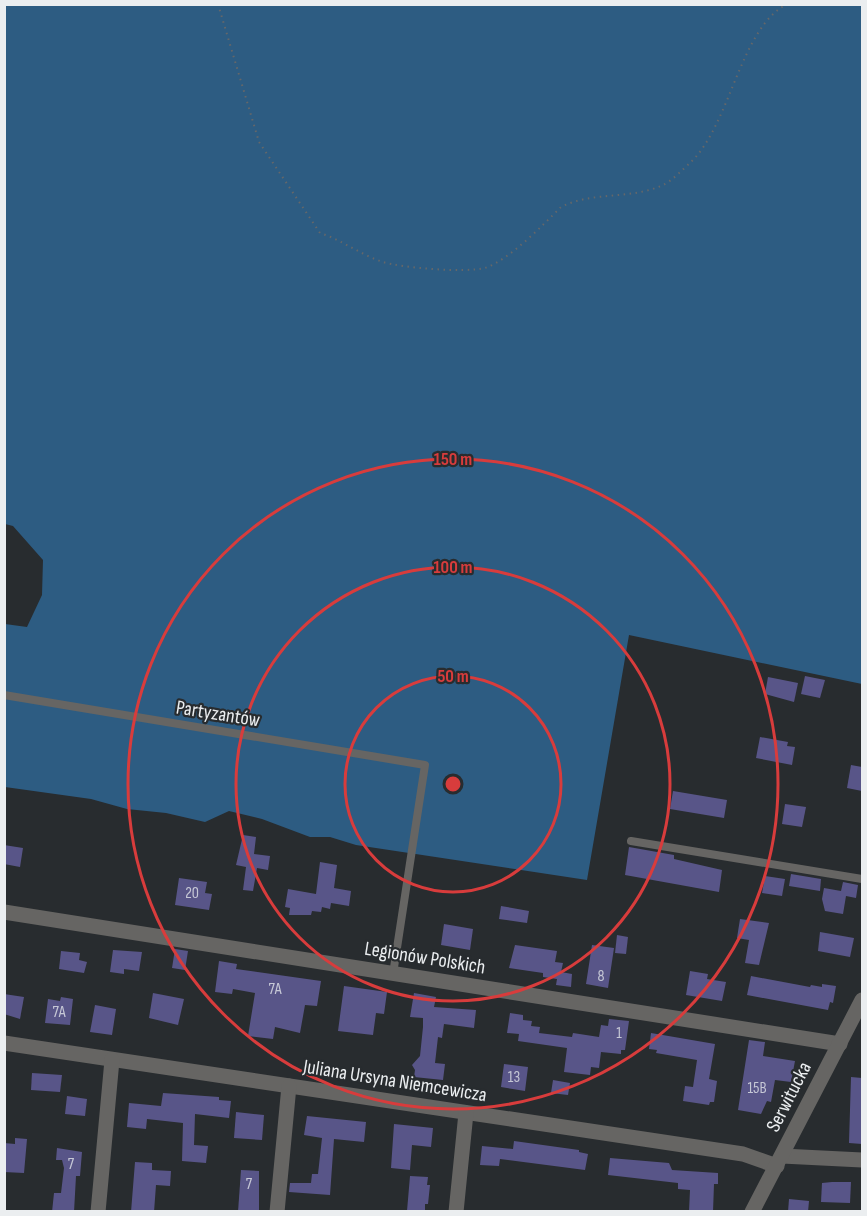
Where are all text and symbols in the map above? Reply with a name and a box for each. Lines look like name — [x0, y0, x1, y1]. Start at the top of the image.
text: 150 m — [434, 449, 472, 470]
text: 100 m — [434, 557, 473, 578]
text: 50 m — [437, 666, 469, 687]
street label: Partyzantów — [174, 696, 262, 732]
centre of rings — [443, 774, 463, 794]
house number: 20 — [185, 884, 199, 903]
street label: Legionów Polskich — [363, 937, 487, 979]
house number: 8 — [597, 967, 605, 986]
house number: 7A — [269, 980, 282, 999]
house number: 7A — [53, 1003, 66, 1022]
house number: 1 — [616, 1024, 622, 1043]
street label: Juliana Ursyna Niemcewicza — [301, 1054, 488, 1107]
street label: Serwitucka — [761, 1058, 817, 1136]
house number: 13 — [508, 1068, 520, 1087]
house number: 15B — [747, 1079, 767, 1098]
house number: 7 — [68, 1155, 75, 1174]
house number: 7 — [246, 1175, 253, 1194]

